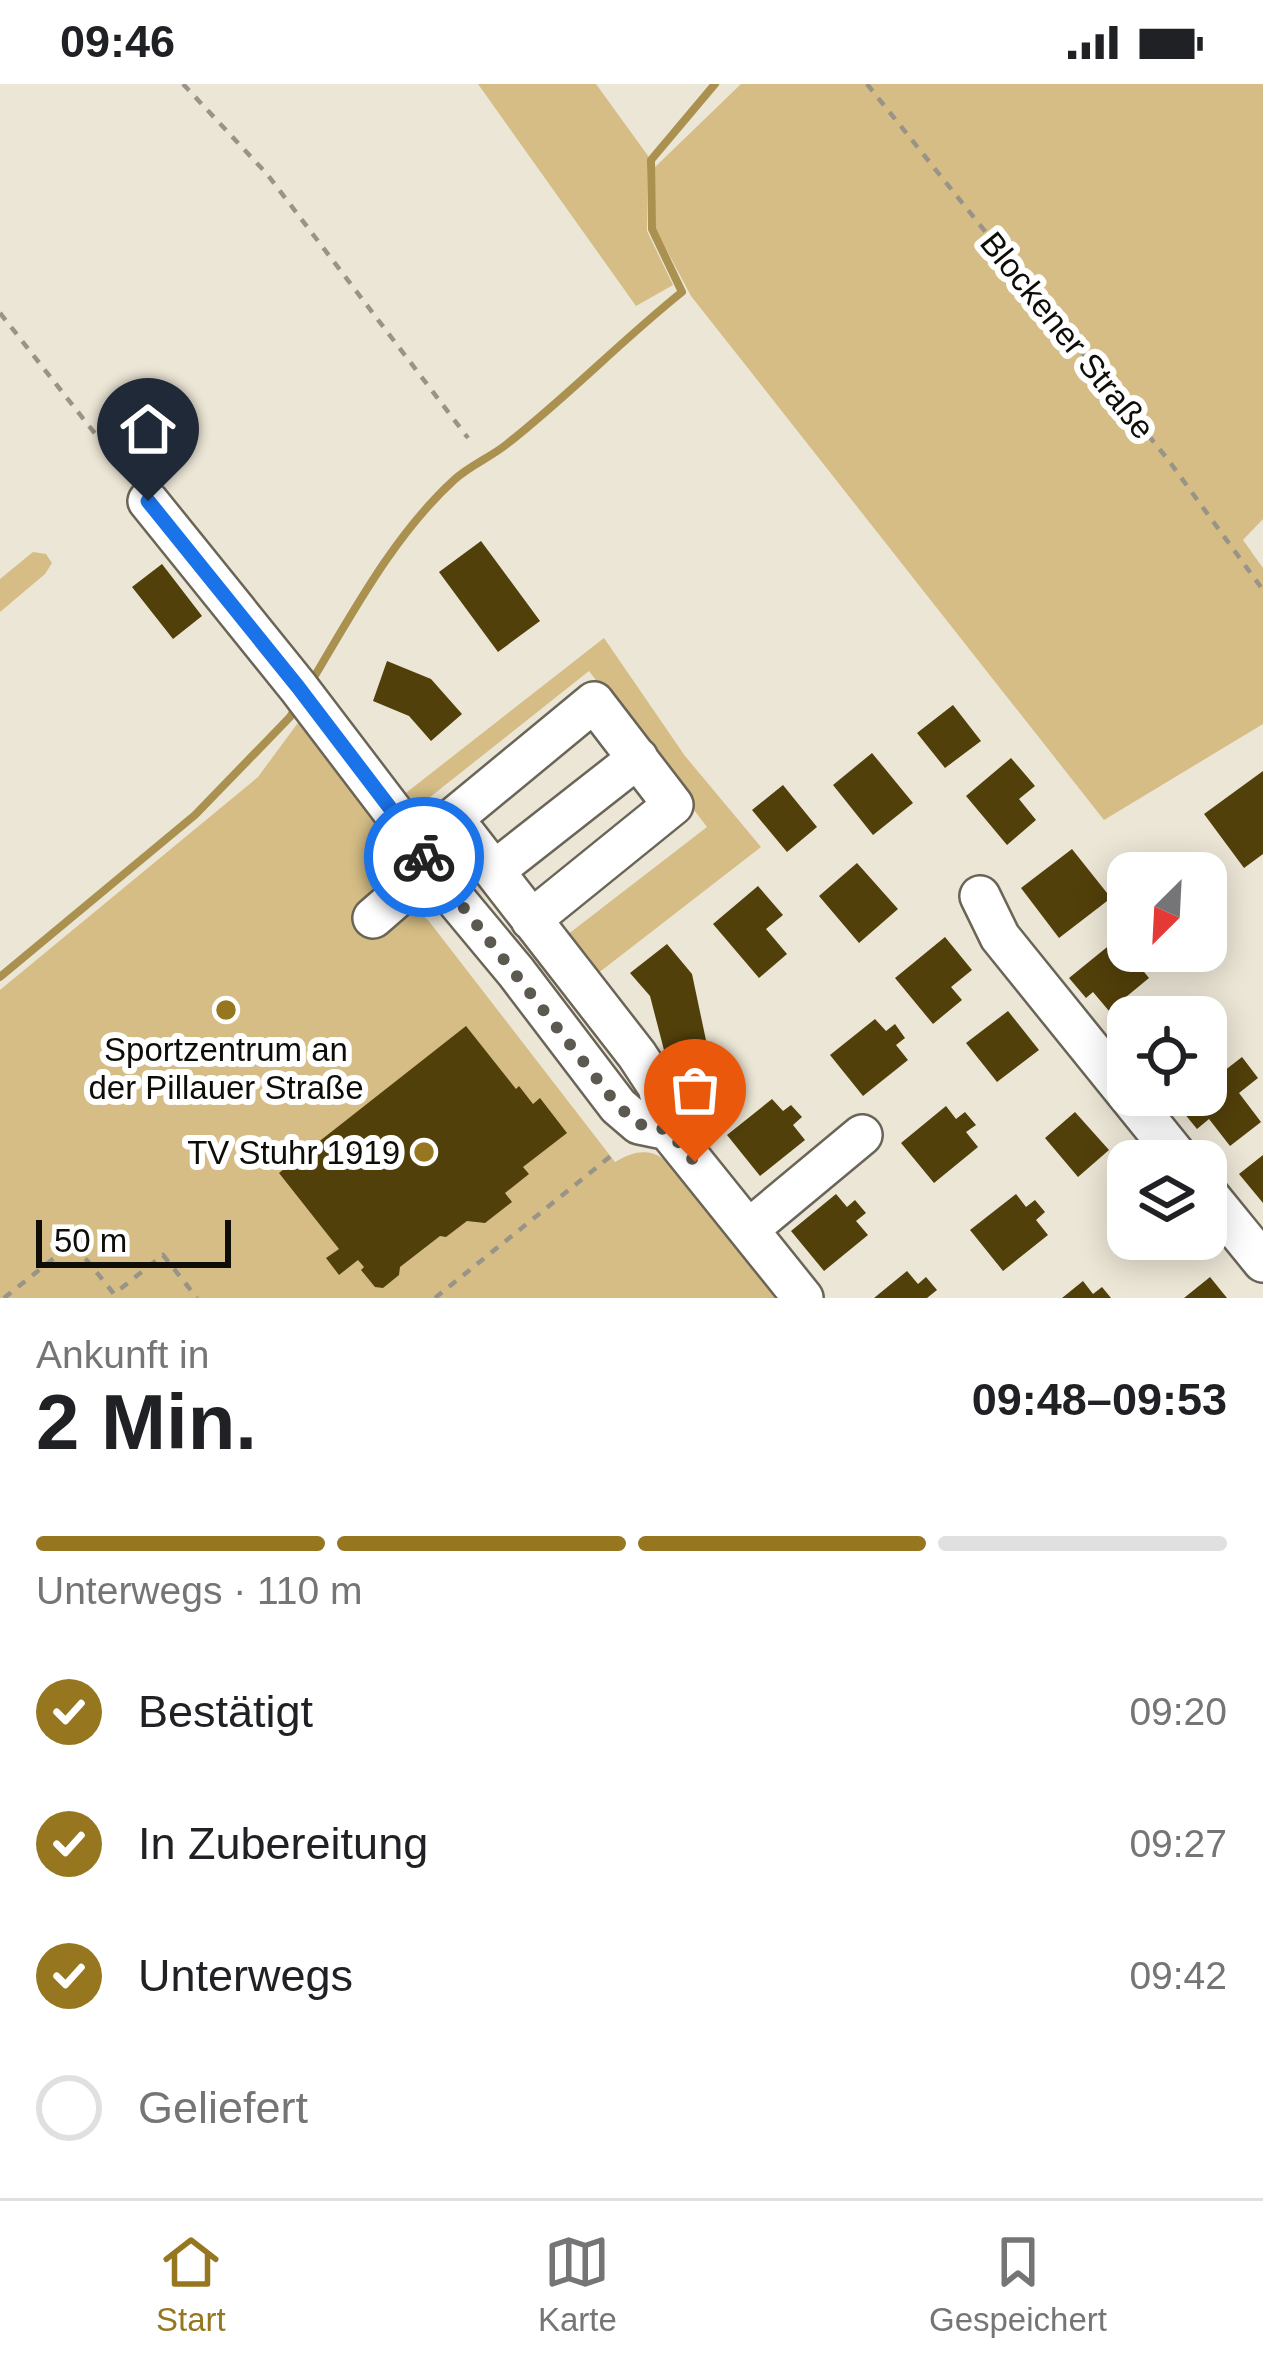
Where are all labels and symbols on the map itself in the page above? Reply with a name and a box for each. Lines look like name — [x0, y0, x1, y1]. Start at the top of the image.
street label: Blockener Straße — [973, 225, 1162, 446]
pin — [97, 378, 199, 501]
courier — [364, 797, 484, 917]
north arrow — [1107, 852, 1227, 972]
marker: Sportzentrum an der Pillauer Straße — [213, 997, 239, 1023]
place label: Sportzentrum an der Pillauer Straße — [88, 1031, 364, 1106]
pin — [644, 1039, 746, 1162]
place label: TV Stuhr 1919 — [187, 1134, 400, 1171]
marker: TV Stuhr 1919 — [411, 1139, 437, 1165]
scale bar — [36, 1214, 231, 1267]

